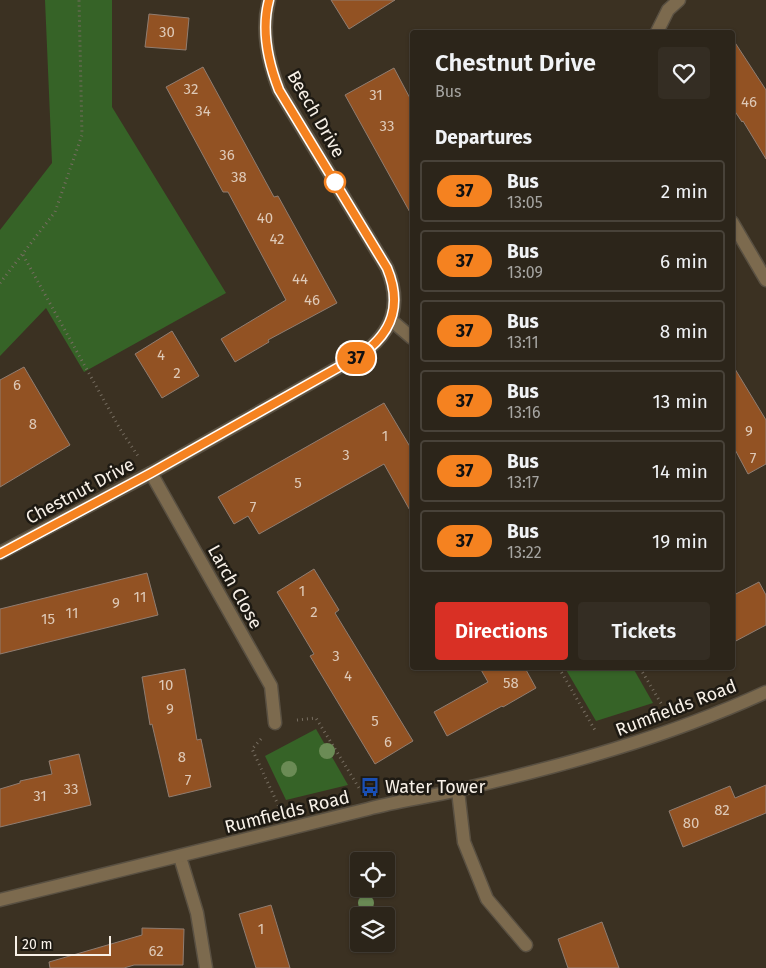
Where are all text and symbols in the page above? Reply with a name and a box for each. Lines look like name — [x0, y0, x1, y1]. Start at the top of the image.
house number: 30 — [159, 23, 175, 41]
button: heart — [658, 47, 710, 99]
text: Chestnut Drive — [435, 49, 596, 77]
street label: Beech Drive — [282, 67, 350, 161]
house number: 32 — [184, 80, 198, 98]
text: Bus — [435, 82, 462, 101]
house number: 31 — [369, 86, 383, 104]
house number: 46 — [741, 93, 757, 111]
house number: 34 — [195, 102, 211, 120]
house number: 33 — [380, 117, 394, 135]
text: Departures — [435, 126, 532, 149]
house number: 36 — [219, 146, 235, 164]
house number: 38 — [231, 168, 247, 186]
text: Bus — [507, 170, 539, 193]
unlabelled marker — [324, 171, 346, 193]
text: 37 — [456, 180, 473, 202]
text: 2 min — [661, 180, 708, 203]
text: 13:05 — [507, 193, 543, 212]
house number: 40 — [257, 209, 273, 227]
house number: 42 — [269, 230, 285, 248]
text: Bus — [507, 240, 539, 263]
text: 37 — [456, 250, 473, 272]
text: 6 min — [660, 250, 708, 273]
text: 13:09 — [507, 263, 543, 282]
house number: 44 — [292, 270, 308, 288]
house number: 46 — [304, 291, 320, 309]
text: Bus — [507, 310, 539, 333]
text: 37 — [456, 320, 473, 342]
text: 8 min — [660, 320, 708, 343]
text: 13:11 — [507, 333, 539, 352]
line badge: 37 — [334, 342, 378, 374]
house number: 4 — [157, 346, 165, 364]
text: 37 — [347, 347, 365, 369]
house number: 2 — [173, 364, 181, 382]
house number: 6 — [13, 376, 21, 394]
text: Bus — [507, 380, 539, 403]
text: 37 — [456, 390, 473, 412]
text: 13 min — [652, 390, 708, 413]
text: 13:16 — [507, 403, 541, 422]
house number: 8 — [29, 415, 37, 433]
house number: 9 — [745, 422, 753, 440]
house number: 1 — [382, 427, 388, 445]
house number: 3 — [342, 446, 350, 464]
house number: 7 — [750, 449, 757, 467]
text: Bus — [507, 450, 539, 473]
street label: Chestnut Drive — [22, 453, 138, 529]
text: 37 — [456, 460, 473, 482]
text: 14 min — [652, 460, 708, 483]
text: 13:17 — [507, 473, 539, 492]
house number: 5 — [294, 474, 302, 492]
house number: 7 — [250, 498, 257, 516]
text: Bus — [507, 520, 539, 543]
text: 37 — [456, 530, 473, 552]
text: 19 min — [652, 530, 708, 553]
street label: Larch Close — [203, 541, 267, 633]
text: 13:22 — [507, 543, 542, 562]
house number: 1 — [299, 582, 305, 600]
house number: 11 — [134, 588, 146, 606]
house number: 9 — [112, 594, 120, 612]
button: Directions — [435, 602, 568, 660]
button: Tickets — [578, 602, 710, 660]
house number: 2 — [310, 603, 318, 621]
house number: 11 — [66, 604, 78, 622]
house number: 15 — [41, 610, 55, 628]
house number: 3 — [332, 647, 340, 665]
house number: 4 — [344, 667, 352, 685]
house number: 58 — [503, 674, 519, 692]
street label: Rumfields Road — [612, 675, 740, 741]
house number: 10 — [159, 676, 173, 694]
house number: 9 — [166, 700, 174, 718]
house number: 5 — [371, 712, 379, 730]
house number: 6 — [384, 733, 392, 751]
house number: 8 — [178, 748, 186, 766]
house number: 7 — [185, 771, 192, 789]
bus stop icon: Water Tower — [359, 776, 381, 798]
place label: Water Tower — [385, 776, 485, 798]
house number: 33 — [64, 780, 78, 798]
street label: Rumfields Road — [222, 786, 352, 838]
house number: 31 — [33, 787, 47, 805]
house number: 82 — [714, 801, 730, 819]
house number: 80 — [683, 814, 699, 832]
map controls — [350, 852, 395, 952]
button: locate — [350, 852, 395, 897]
button: layers — [350, 907, 395, 952]
house number: 1 — [258, 920, 264, 938]
scale bar — [15, 933, 111, 956]
text: 20 m — [22, 936, 52, 953]
house number: 62 — [148, 942, 164, 960]

